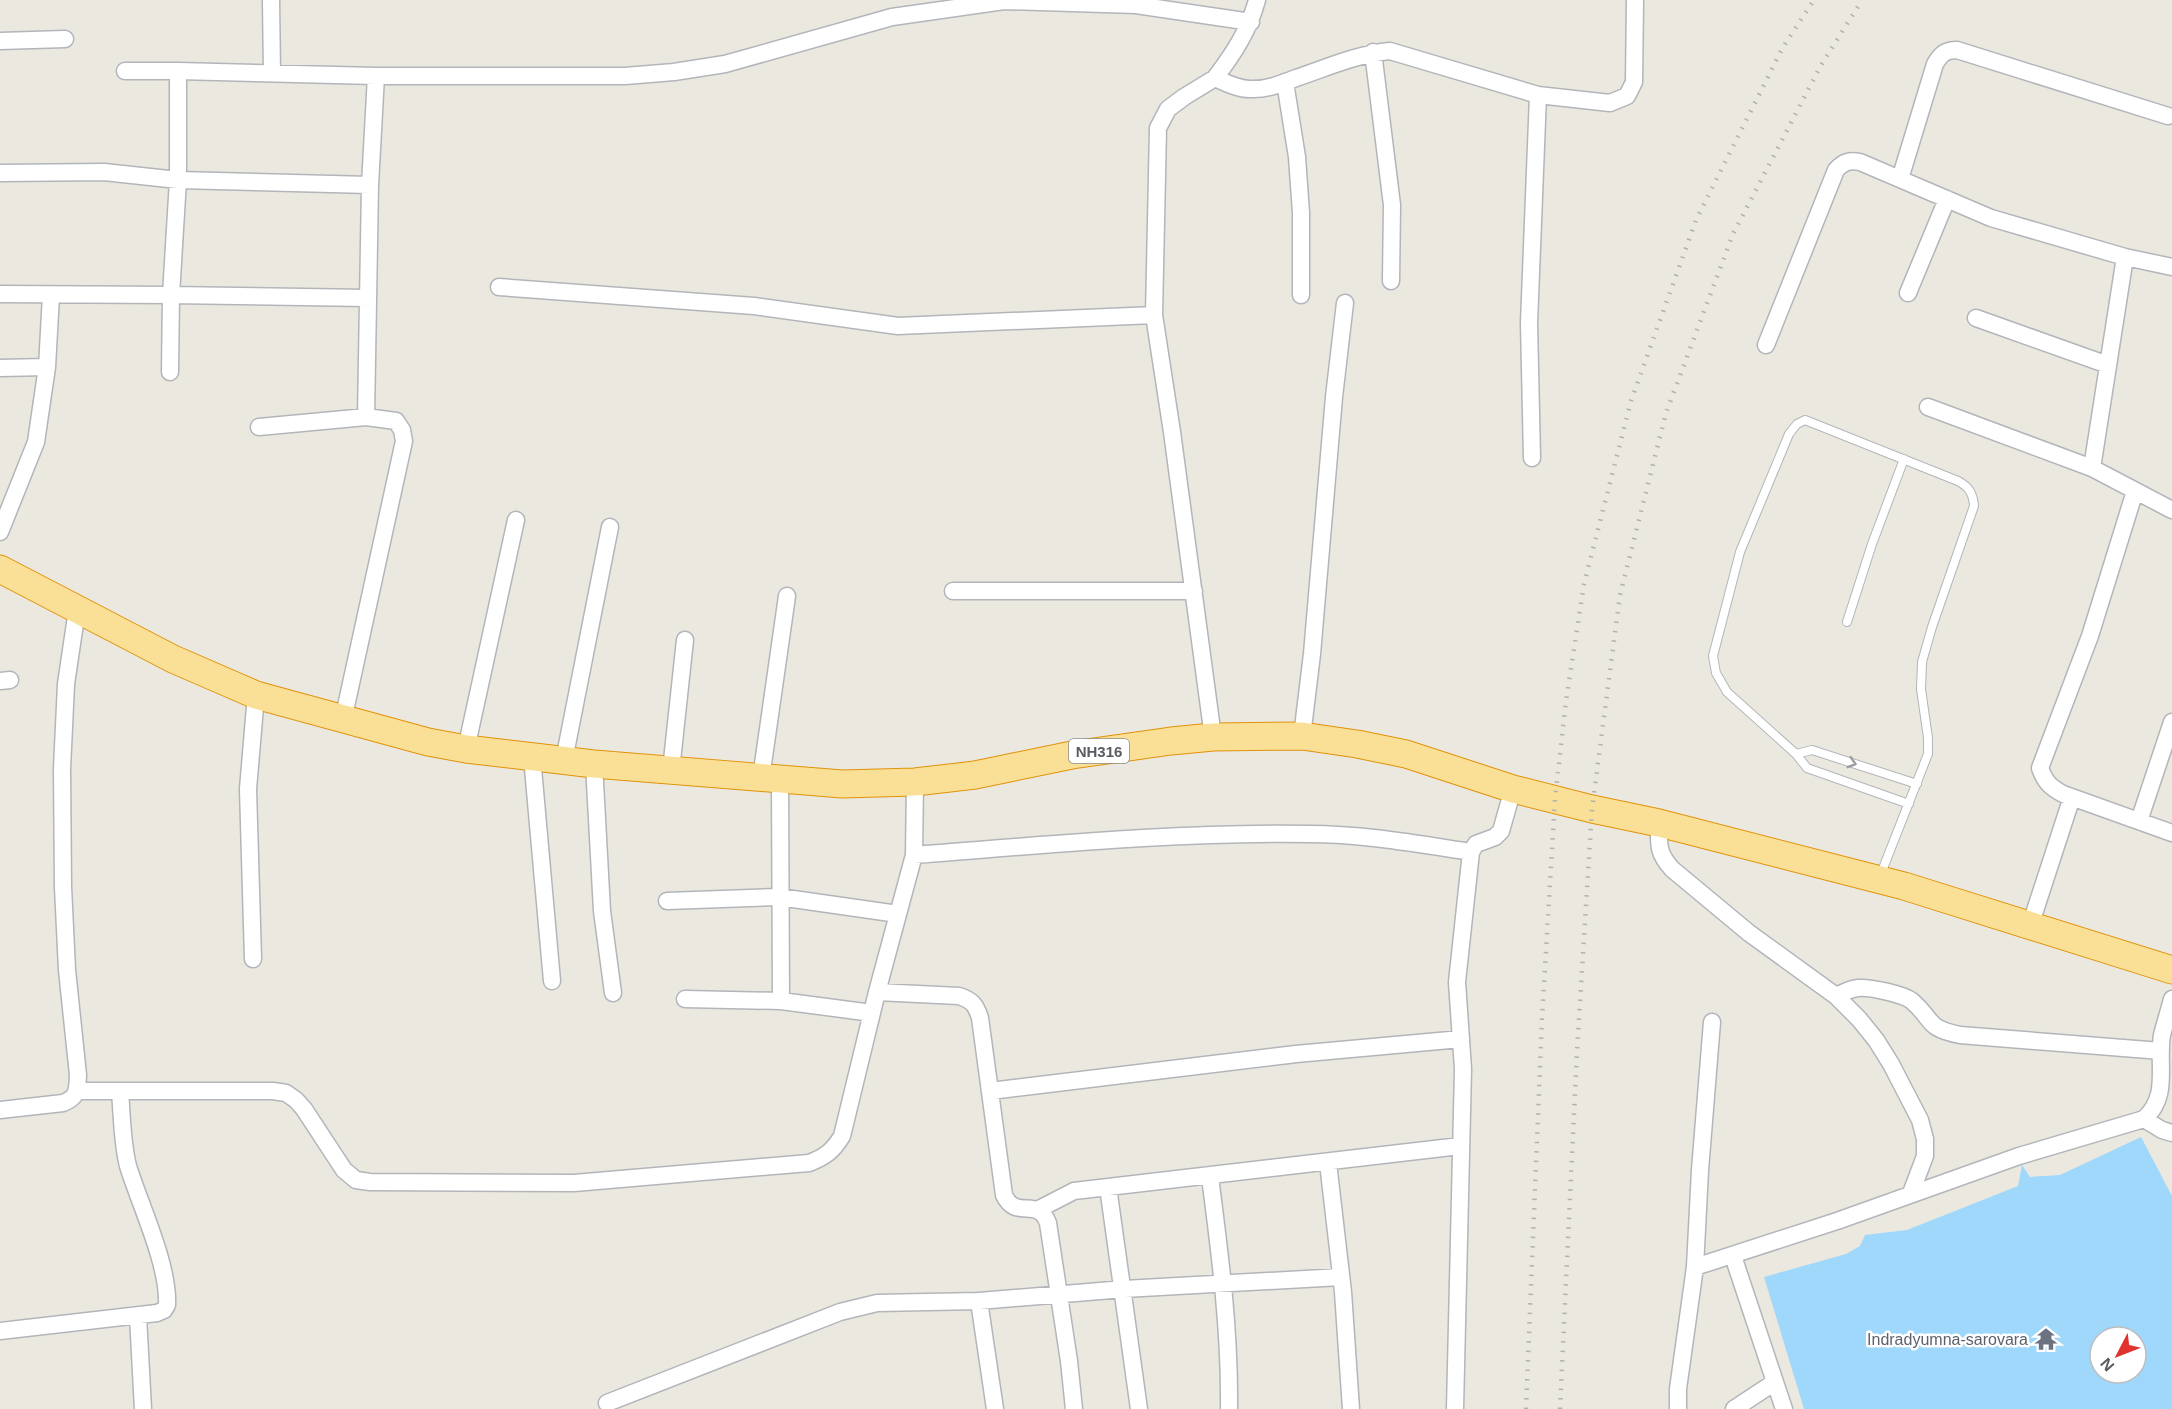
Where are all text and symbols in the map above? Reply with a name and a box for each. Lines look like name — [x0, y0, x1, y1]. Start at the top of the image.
road number: NH316 — [1069, 739, 1129, 763]
one-way arrow — [1846, 756, 1857, 768]
north arrow — [2088, 1325, 2148, 1385]
temple icon: Indradyumna-sarovara — [2033, 1326, 2059, 1352]
place label: Indradyumna-sarovara — [1867, 1331, 2028, 1348]
text: N — [2097, 1355, 2117, 1375]

